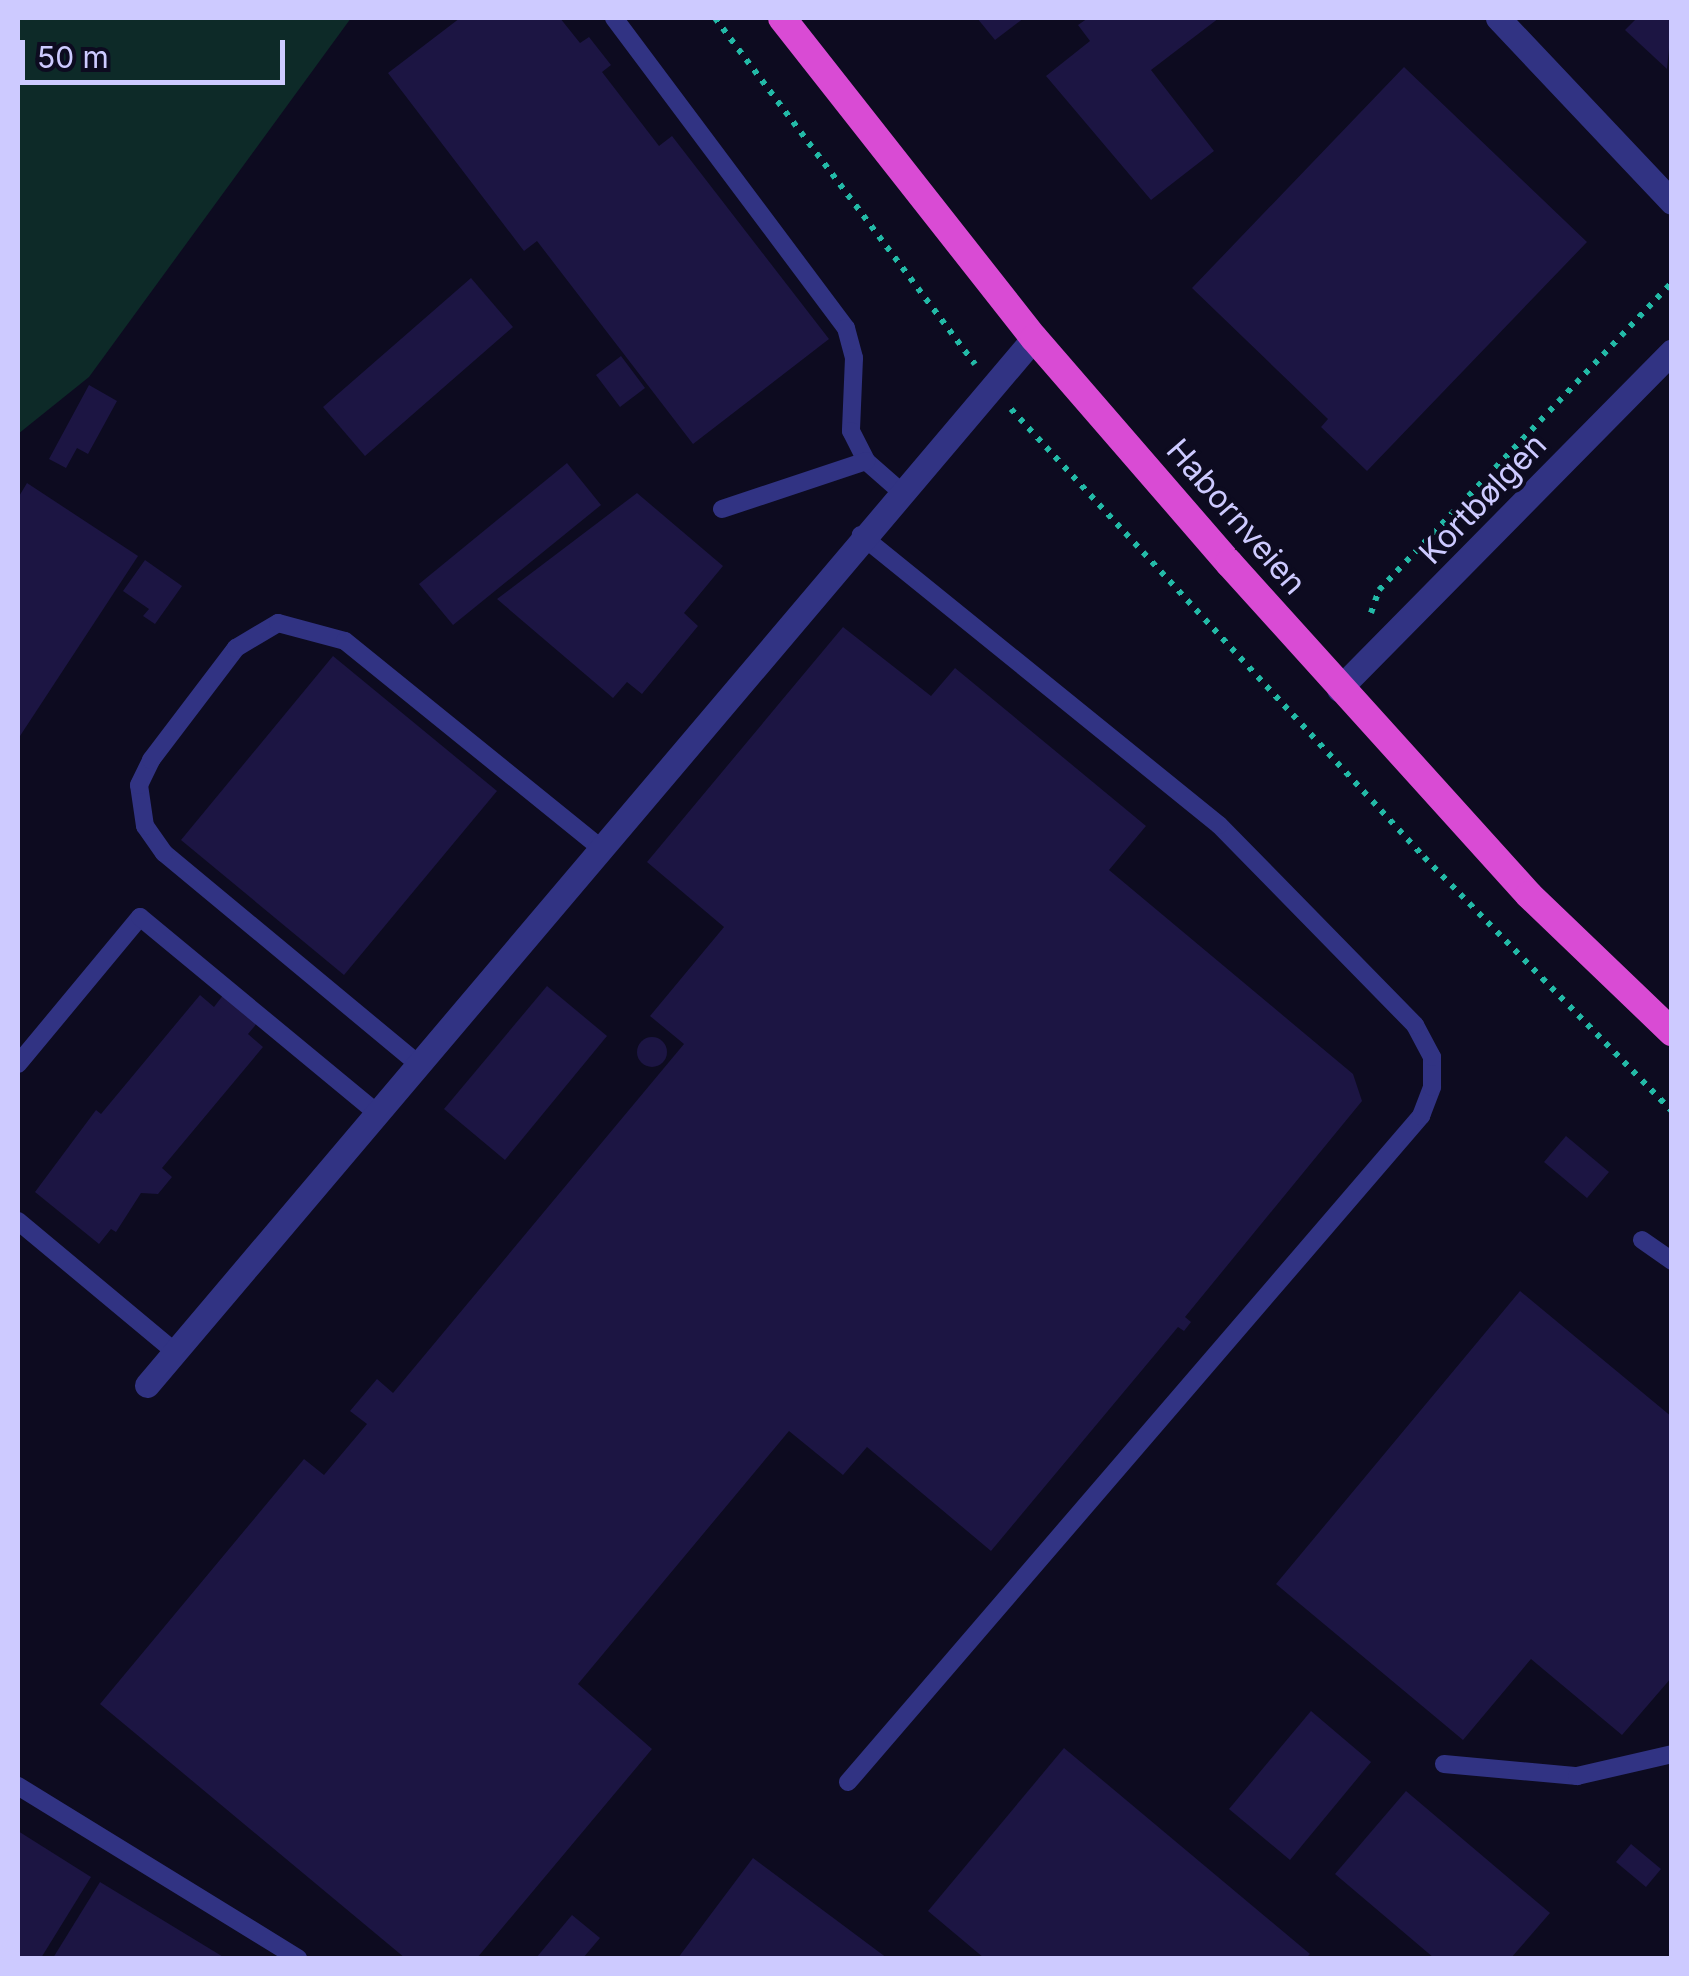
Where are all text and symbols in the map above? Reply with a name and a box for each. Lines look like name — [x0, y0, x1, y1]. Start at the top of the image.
scale bar — [25, 20, 290, 82]
text: 50 m — [37, 39, 109, 75]
street label: Kortbølgen — [1411, 426, 1555, 572]
street label: Habornveien — [1158, 432, 1314, 602]

